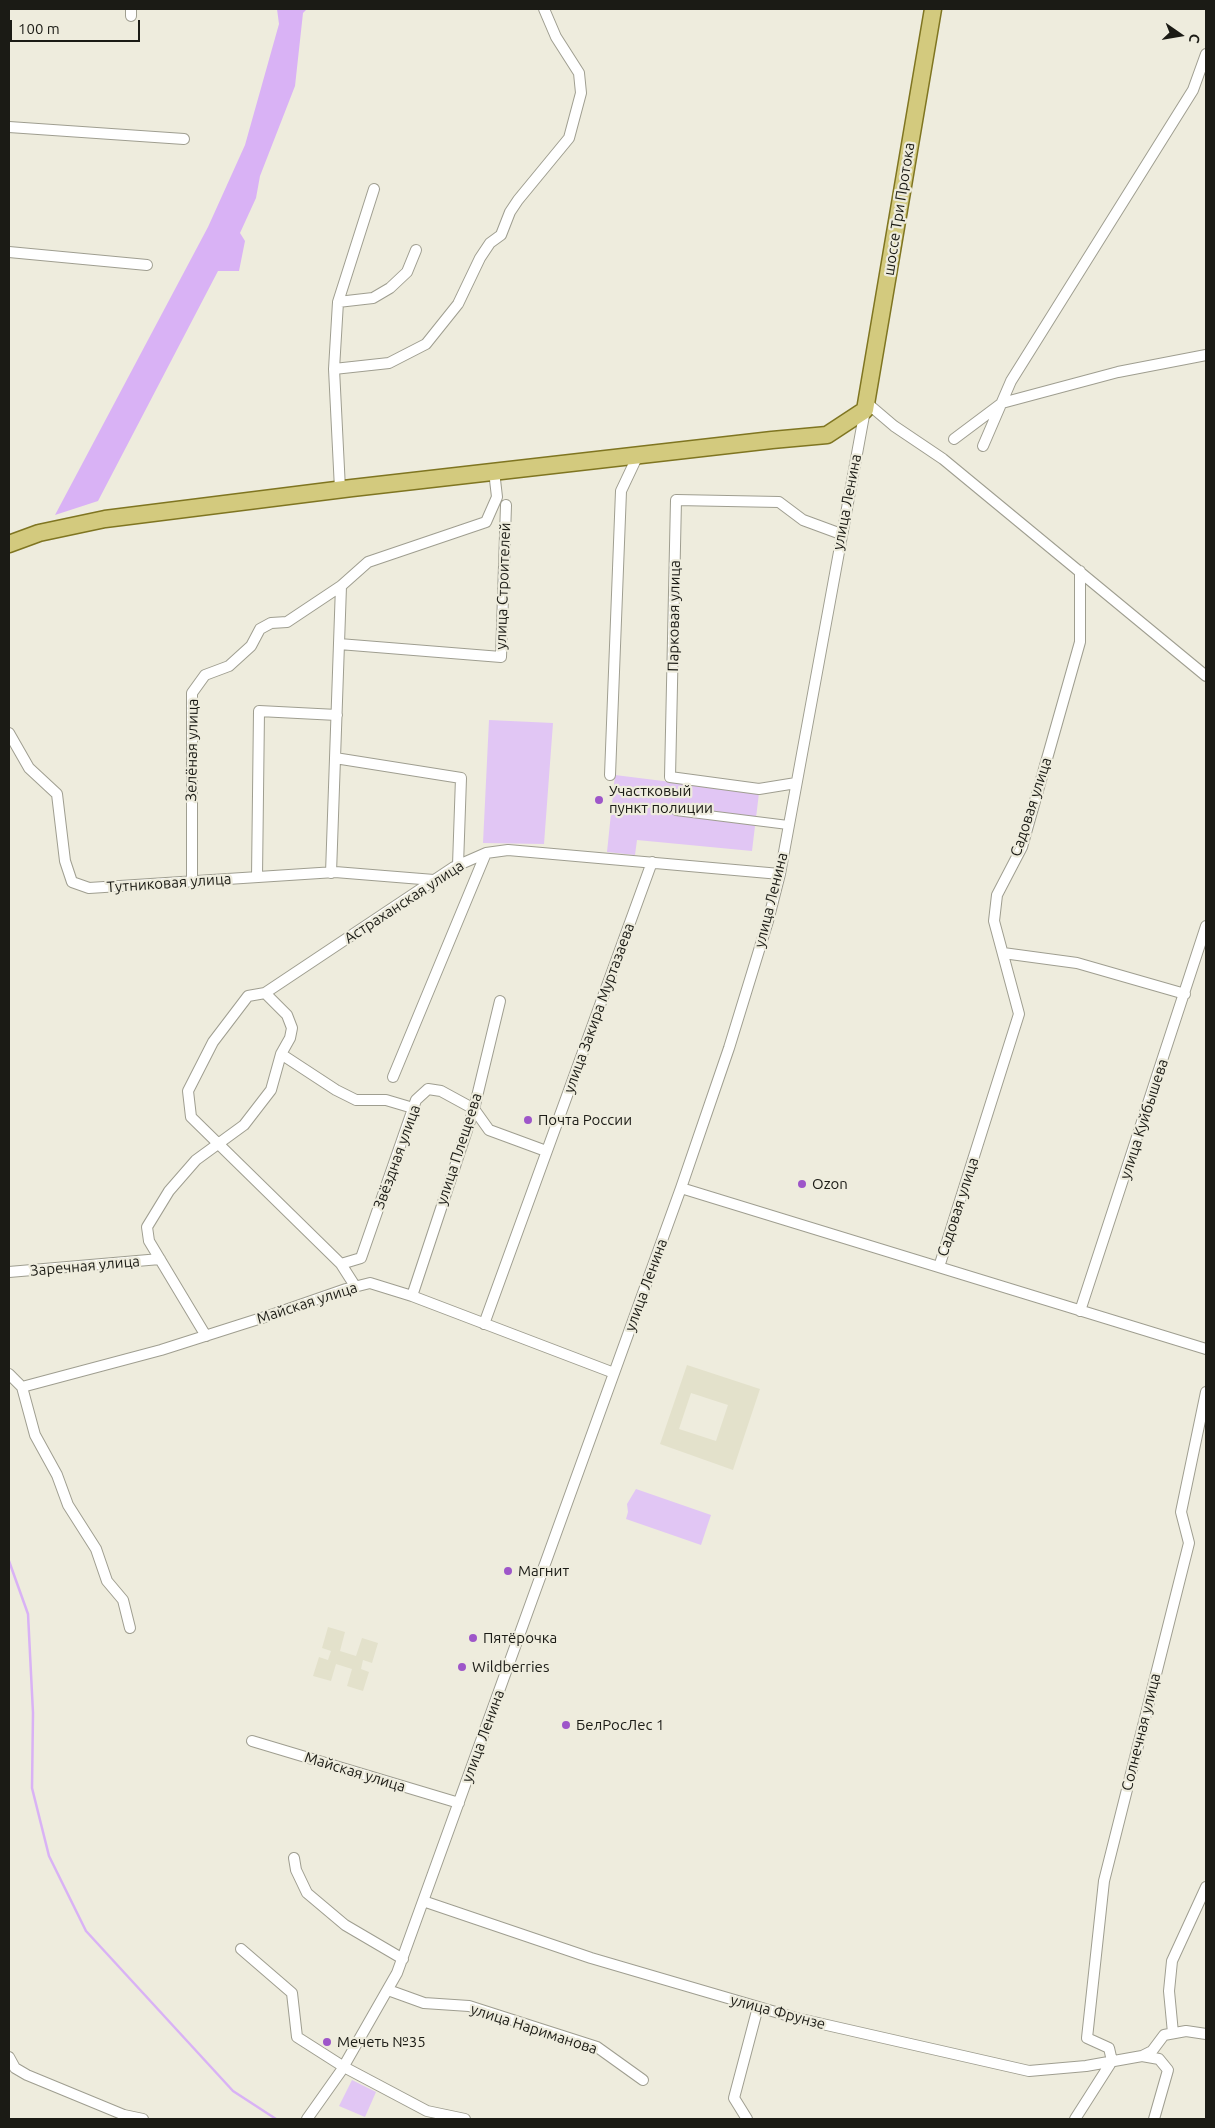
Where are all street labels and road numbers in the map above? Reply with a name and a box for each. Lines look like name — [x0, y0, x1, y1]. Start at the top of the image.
street label: шоссе Три Протока — [880, 141, 918, 277]
street label: улица Ленина — [829, 453, 865, 551]
street label: улица Строителей — [492, 522, 514, 650]
street label: Парковая улица — [664, 560, 684, 672]
street label: Зелёная улица — [182, 698, 202, 802]
street label: Садовая улица — [1007, 755, 1055, 859]
street label: улица Ленина — [751, 851, 791, 949]
street label: Астраханская улица — [341, 857, 467, 947]
street label: Тутниковая улица — [106, 870, 232, 896]
street label: улица Закира Муртазаева — [560, 920, 638, 1096]
street label: улица Куйбышева — [1116, 1057, 1172, 1181]
street label: улица Плещеева — [432, 1091, 486, 1207]
street label: Звёздная улица — [370, 1102, 424, 1212]
street label: Садовая улица — [934, 1155, 982, 1259]
street label: улица Ленина — [621, 1236, 671, 1334]
street label: Заречная улица — [29, 1252, 141, 1280]
street label: Майская улица — [254, 1278, 360, 1328]
street label: Солнечная улица — [1118, 1671, 1164, 1793]
street label: улица Ленина — [458, 1687, 508, 1785]
street label: Майская улица — [302, 1748, 408, 1796]
street label: улица Фрунзе — [729, 1991, 827, 2033]
street label: улица Нариманова — [468, 2000, 600, 2058]

